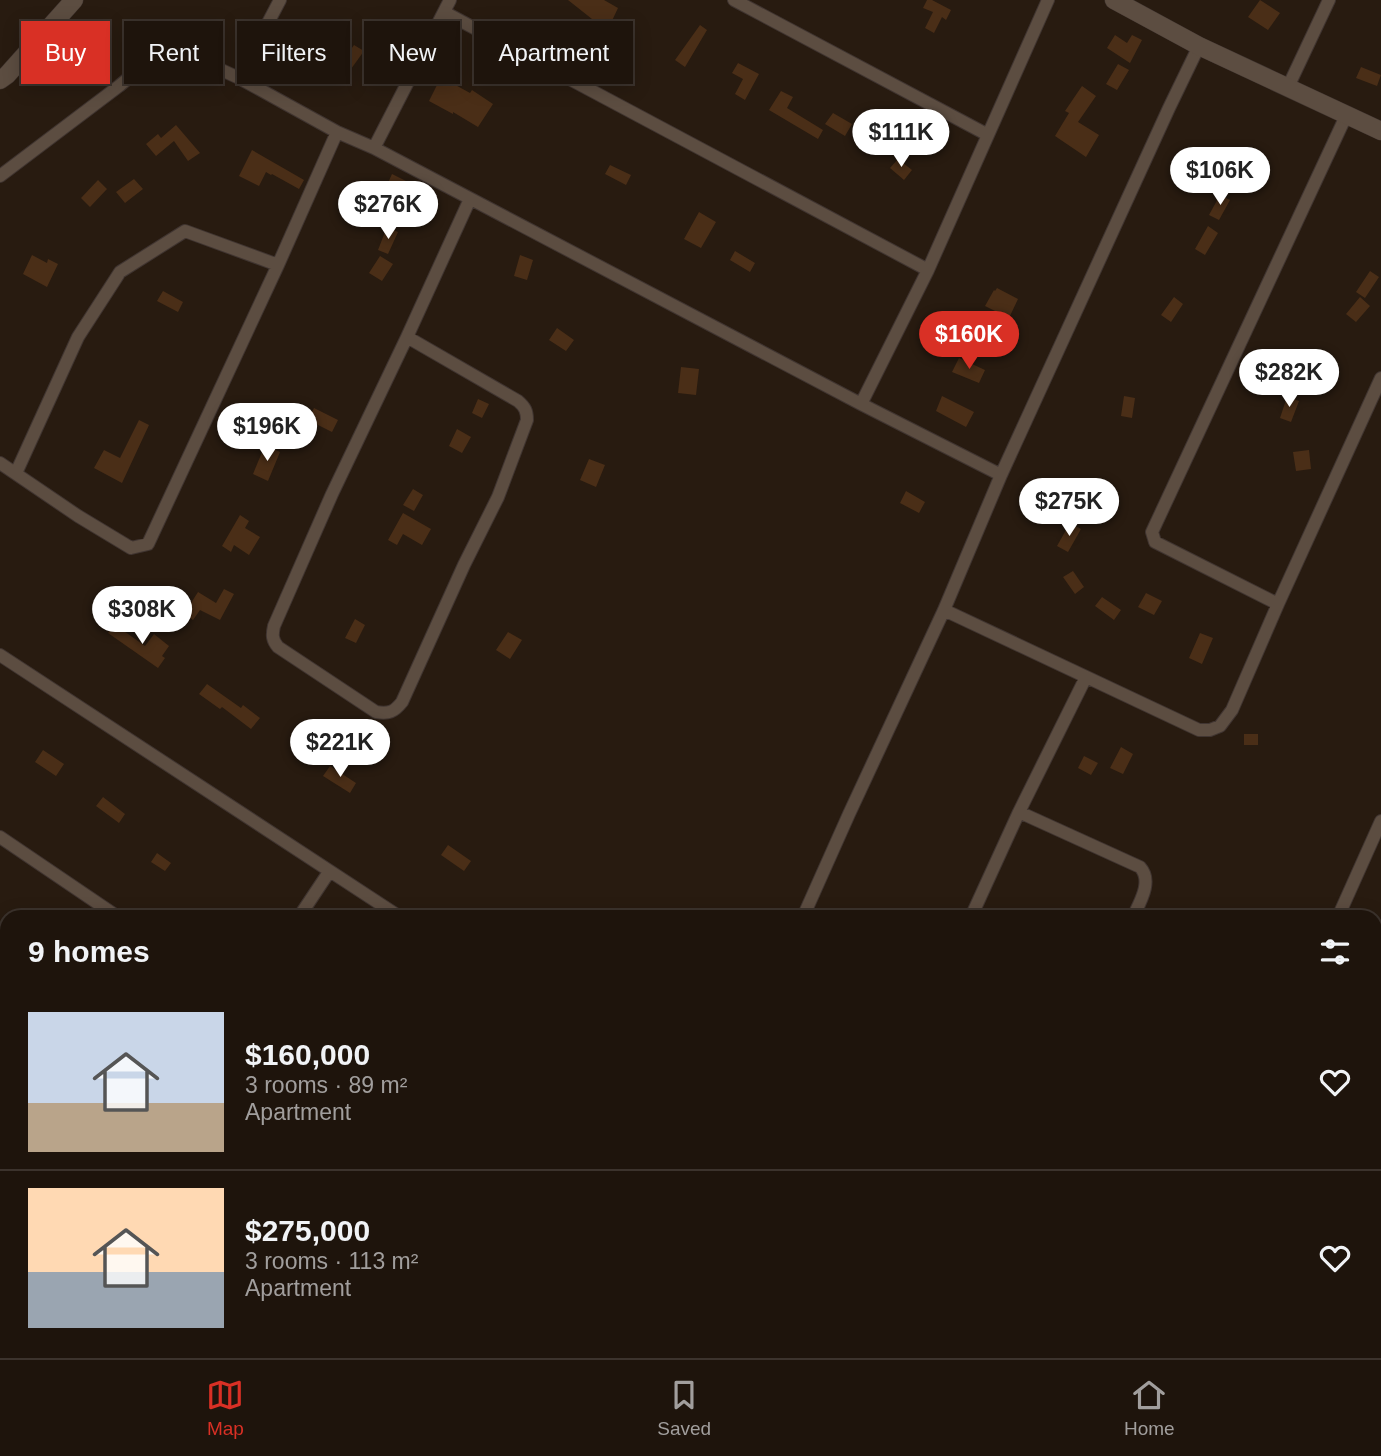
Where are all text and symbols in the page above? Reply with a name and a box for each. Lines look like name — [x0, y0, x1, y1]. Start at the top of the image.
chip: Buy — [21, 21, 110, 84]
chip: Rent — [124, 21, 223, 84]
chip: Filters — [237, 21, 350, 84]
chip: New — [364, 21, 460, 84]
chip: Apartment — [474, 21, 633, 84]
pin: $111K — [852, 110, 950, 169]
text: $111K — [868, 119, 934, 145]
pin: $106K — [1171, 148, 1269, 207]
text: $106K — [1186, 157, 1254, 183]
pin: $276K — [339, 182, 437, 241]
text: $276K — [354, 191, 422, 217]
pin: $160K — [920, 312, 1018, 371]
text: $160K — [935, 321, 1003, 347]
pin: $282K — [1240, 350, 1338, 409]
text: $282K — [1255, 359, 1323, 385]
pin: $196K — [218, 404, 316, 463]
text: $196K — [233, 413, 301, 439]
pin: $275K — [1020, 478, 1118, 538]
text: $275K — [1035, 488, 1103, 514]
pin: $308K — [93, 586, 191, 646]
text: $308K — [108, 596, 176, 622]
pin: $221K — [291, 720, 389, 779]
text: $221K — [306, 729, 374, 755]
icon: filters — [1316, 933, 1354, 971]
text: 9 homes — [28, 935, 150, 968]
text: $160,000 — [245, 1038, 370, 1071]
icon: home — [84, 1040, 168, 1124]
icon: heart — [1316, 1063, 1354, 1101]
text: 3 rooms · 89 m² — [245, 1072, 407, 1098]
text: Apartment — [245, 1099, 351, 1125]
text: $275,000 — [245, 1214, 370, 1247]
icon: home — [84, 1216, 168, 1300]
icon: heart — [1316, 1239, 1354, 1277]
text: 3 rooms · 113 m² — [245, 1248, 418, 1274]
text: Apartment — [245, 1275, 351, 1301]
tab: Map — [206, 1376, 244, 1440]
tab: Saved — [657, 1376, 711, 1440]
tab: Home — [1124, 1376, 1175, 1440]

